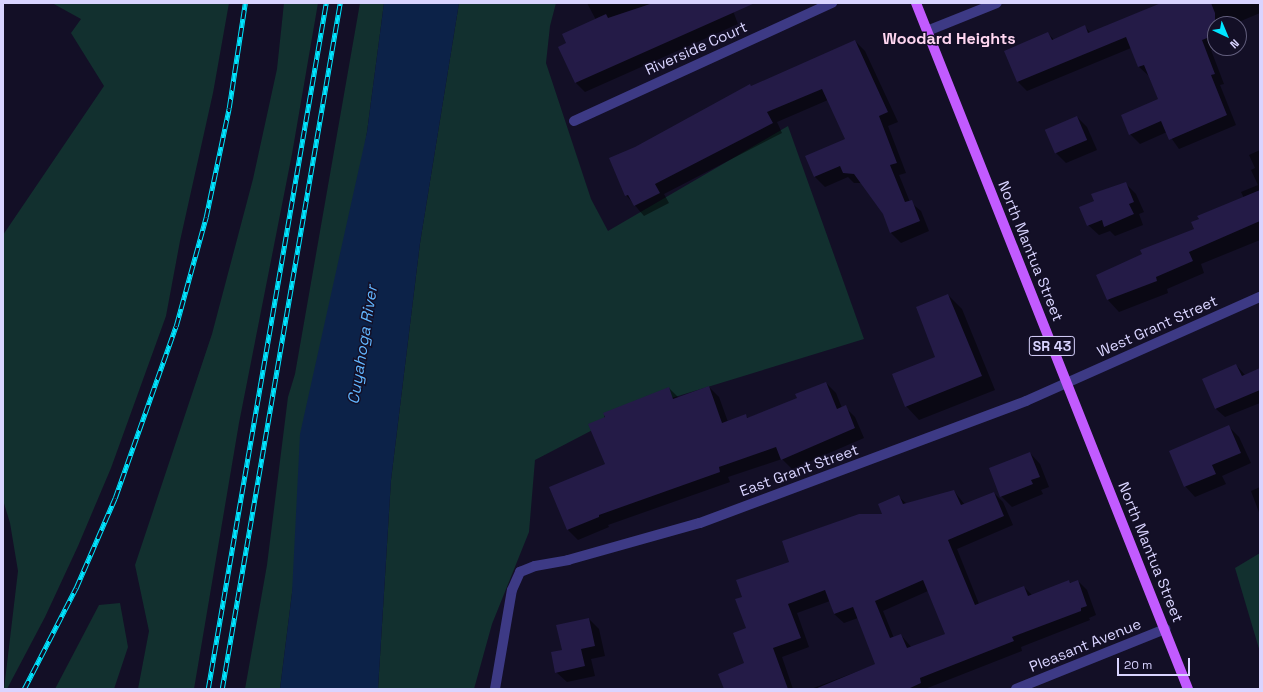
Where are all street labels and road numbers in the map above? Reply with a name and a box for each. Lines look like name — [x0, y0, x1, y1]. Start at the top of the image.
street label: Riverside Court — [642, 17, 750, 79]
street label: North Mantua Street — [995, 178, 1067, 324]
street label: West Grant Street — [1094, 291, 1220, 361]
road number: SR 43 — [1028, 334, 1076, 358]
street label: East Grant Street — [737, 440, 861, 500]
street label: North Mantua Street — [1115, 479, 1187, 625]
street label: Pleasant Avenue — [1026, 614, 1144, 676]

